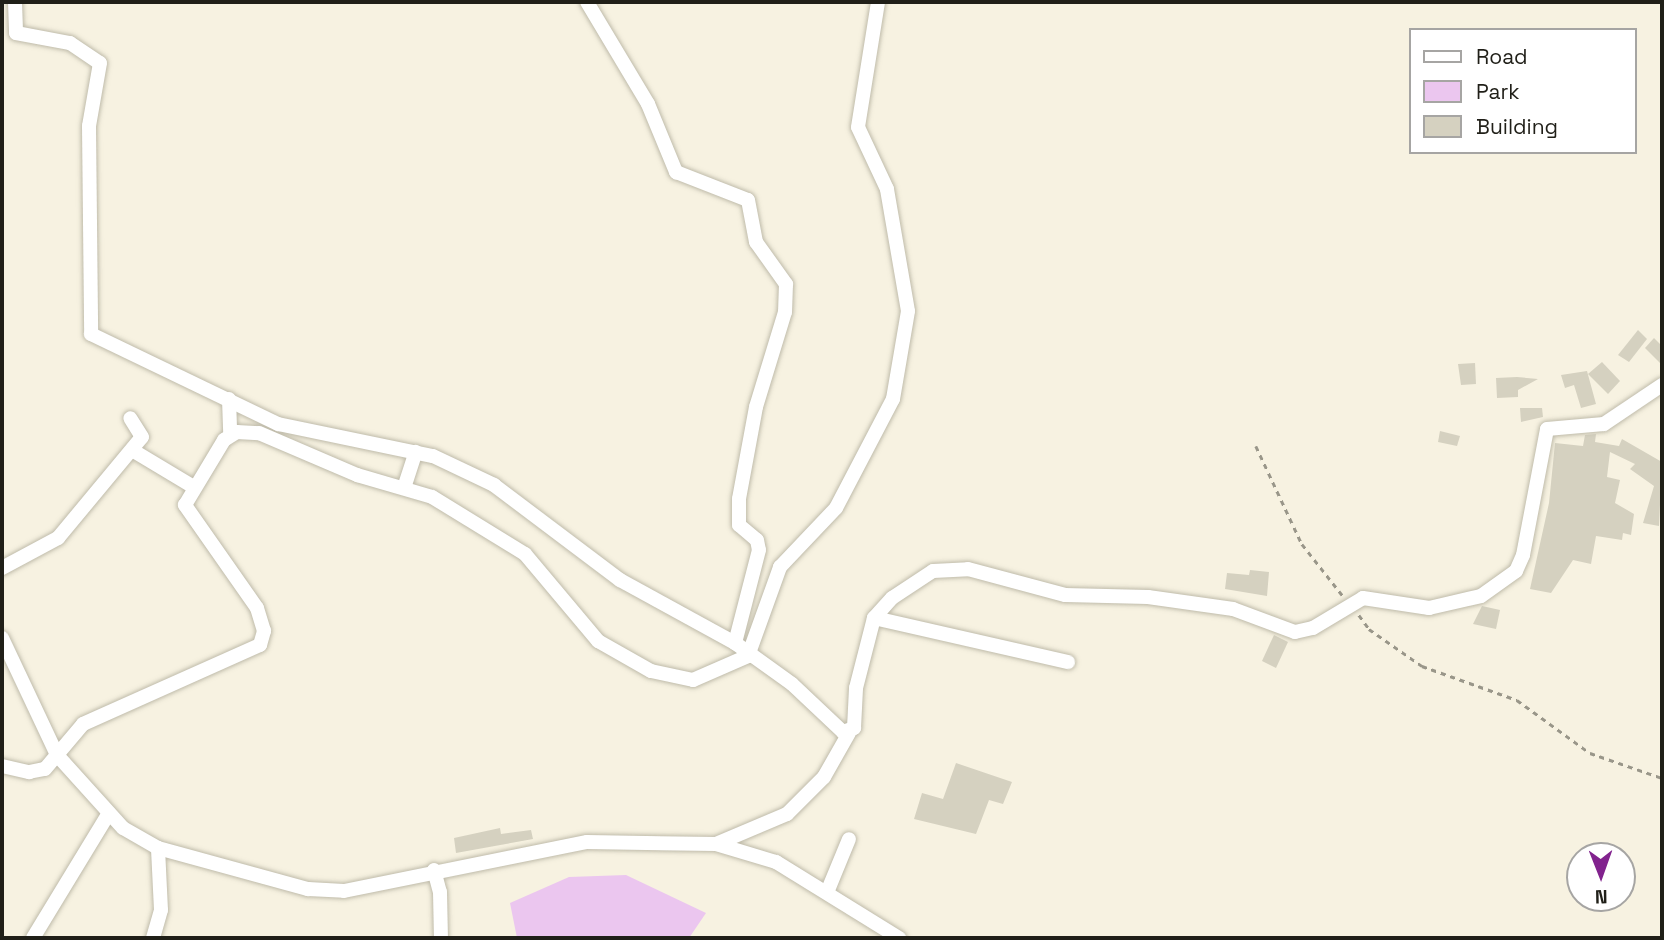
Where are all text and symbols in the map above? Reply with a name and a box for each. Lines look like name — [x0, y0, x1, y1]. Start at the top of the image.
legend — [1408, 28, 1636, 154]
text: Road — [1476, 43, 1528, 70]
text: Park — [1476, 78, 1520, 105]
text: Building — [1476, 113, 1558, 140]
north arrow — [1566, 842, 1636, 912]
text: N — [1595, 884, 1608, 909]

